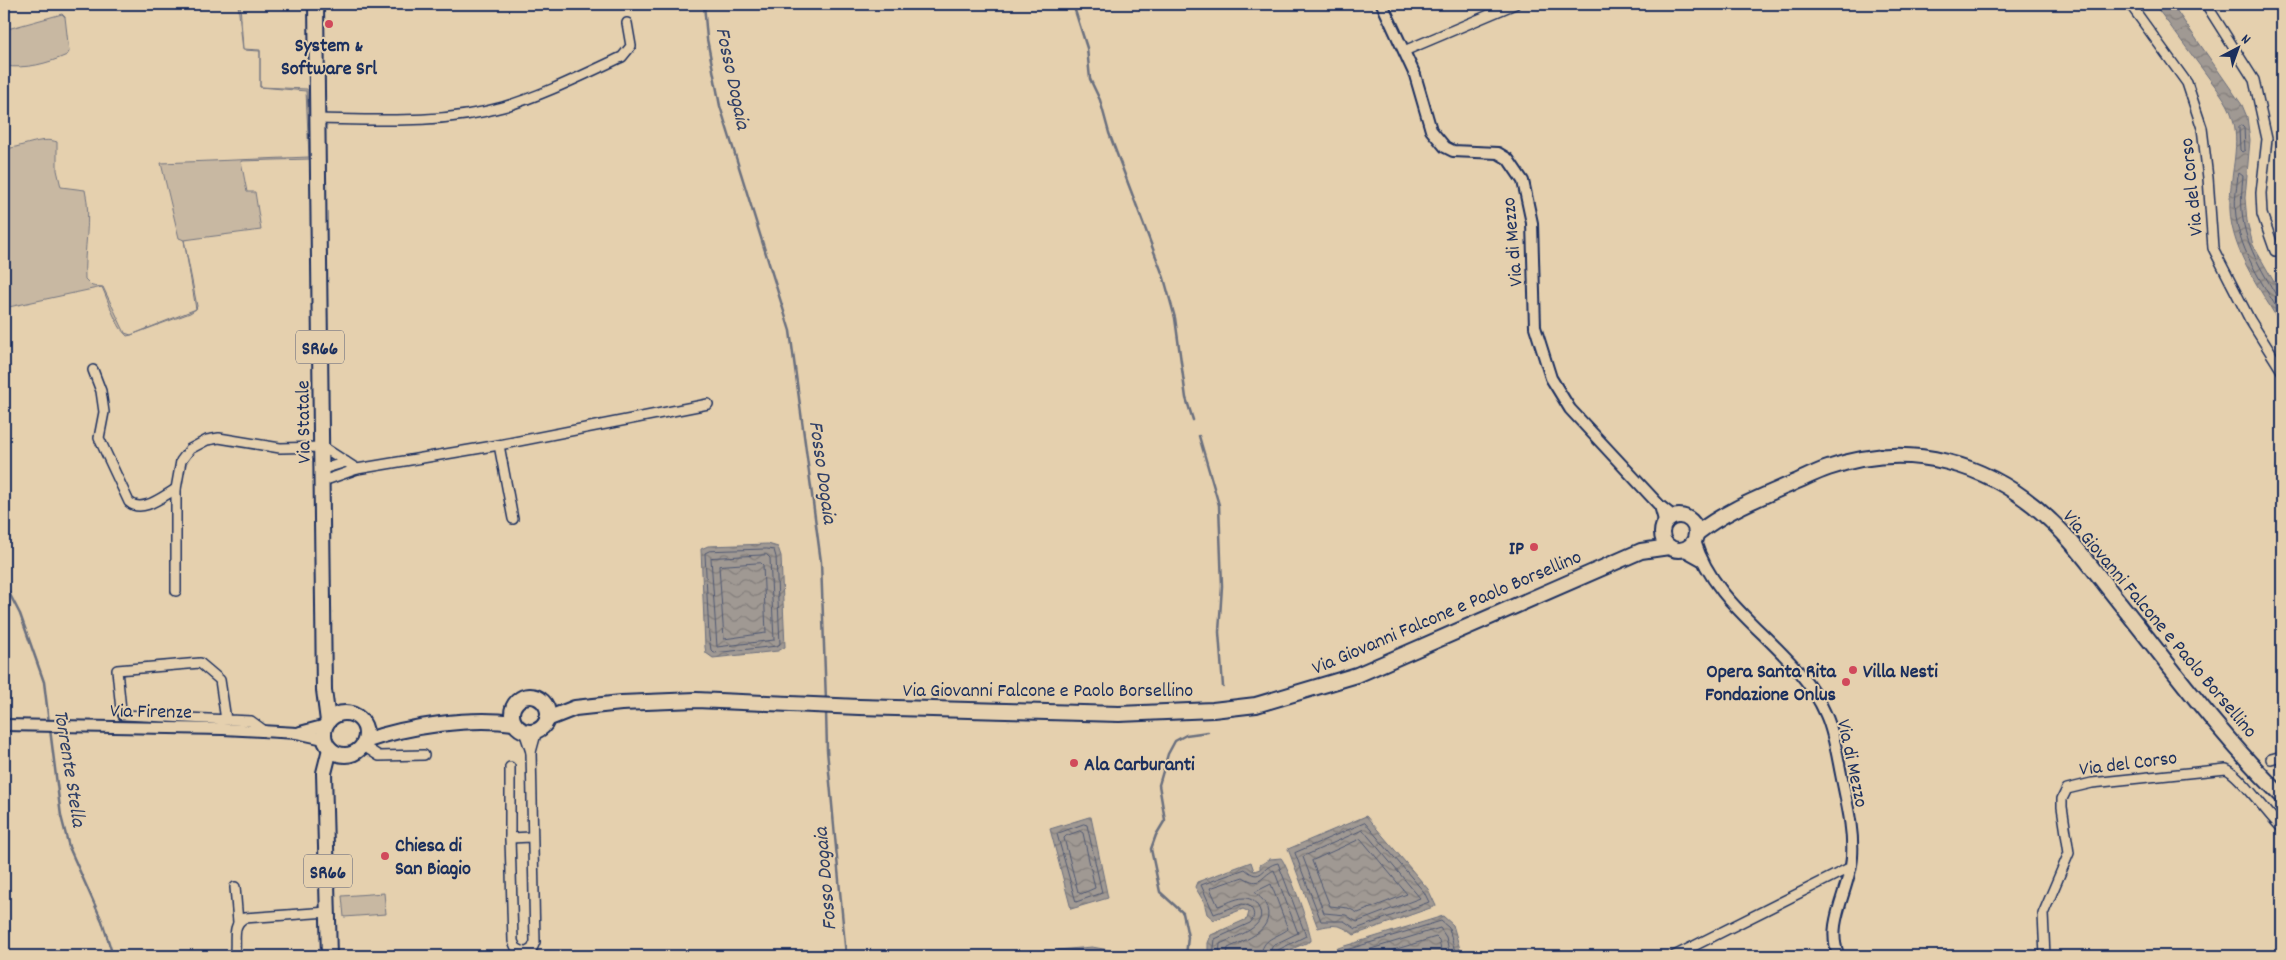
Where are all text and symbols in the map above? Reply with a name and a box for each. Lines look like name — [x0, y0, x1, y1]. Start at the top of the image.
marker: System & Software Srl — [323, 18, 335, 30]
north arrow — [2214, 22, 2264, 72]
water label: Fosso Dogaia — [706, 25, 757, 133]
text: N — [2236, 30, 2254, 50]
place label: System & Software Srl — [281, 33, 377, 84]
street label: Via del Corso — [2174, 136, 2212, 237]
street label: Via di Mezzo — [1496, 196, 1532, 288]
road number: SR66 — [296, 331, 344, 364]
street label: Via Statale — [290, 380, 320, 464]
water label: Fosso Dogaia — [799, 419, 843, 527]
street label: Via Giovanni Falcone e Paolo Borsellino — [2055, 505, 2263, 745]
place label: IP — [1509, 536, 1524, 564]
marker: IP — [1528, 541, 1540, 553]
street label: Via Giovanni Falcone e Paolo Borsellino — [1308, 544, 1586, 683]
place label: Opera Santa Rita Fondazione Onlus — [1705, 659, 1837, 710]
place label: Villa Nesti — [1863, 659, 1938, 687]
marker: Villa Nesti — [1847, 664, 1859, 676]
marker: Opera Santa Rita Fondazione Onlus — [1840, 676, 1852, 688]
street label: Via Giovanni Falcone e Paolo Borsellino — [903, 678, 1193, 706]
street label: Via Firenze — [110, 698, 192, 728]
water label: Torrente Stella — [44, 708, 92, 830]
street label: Via di Mezzo — [1828, 717, 1874, 810]
street label: Via del Corso — [2078, 745, 2179, 785]
place label: Ala Carburanti — [1084, 752, 1195, 780]
marker: Ala Carburanti — [1068, 757, 1080, 769]
water label: Fosso Dogaia — [807, 825, 846, 932]
place label: Chiesa di San Biagio — [395, 833, 471, 884]
marker: Chiesa di San Biagio — [379, 850, 391, 862]
road number: SR66 — [304, 854, 352, 888]

